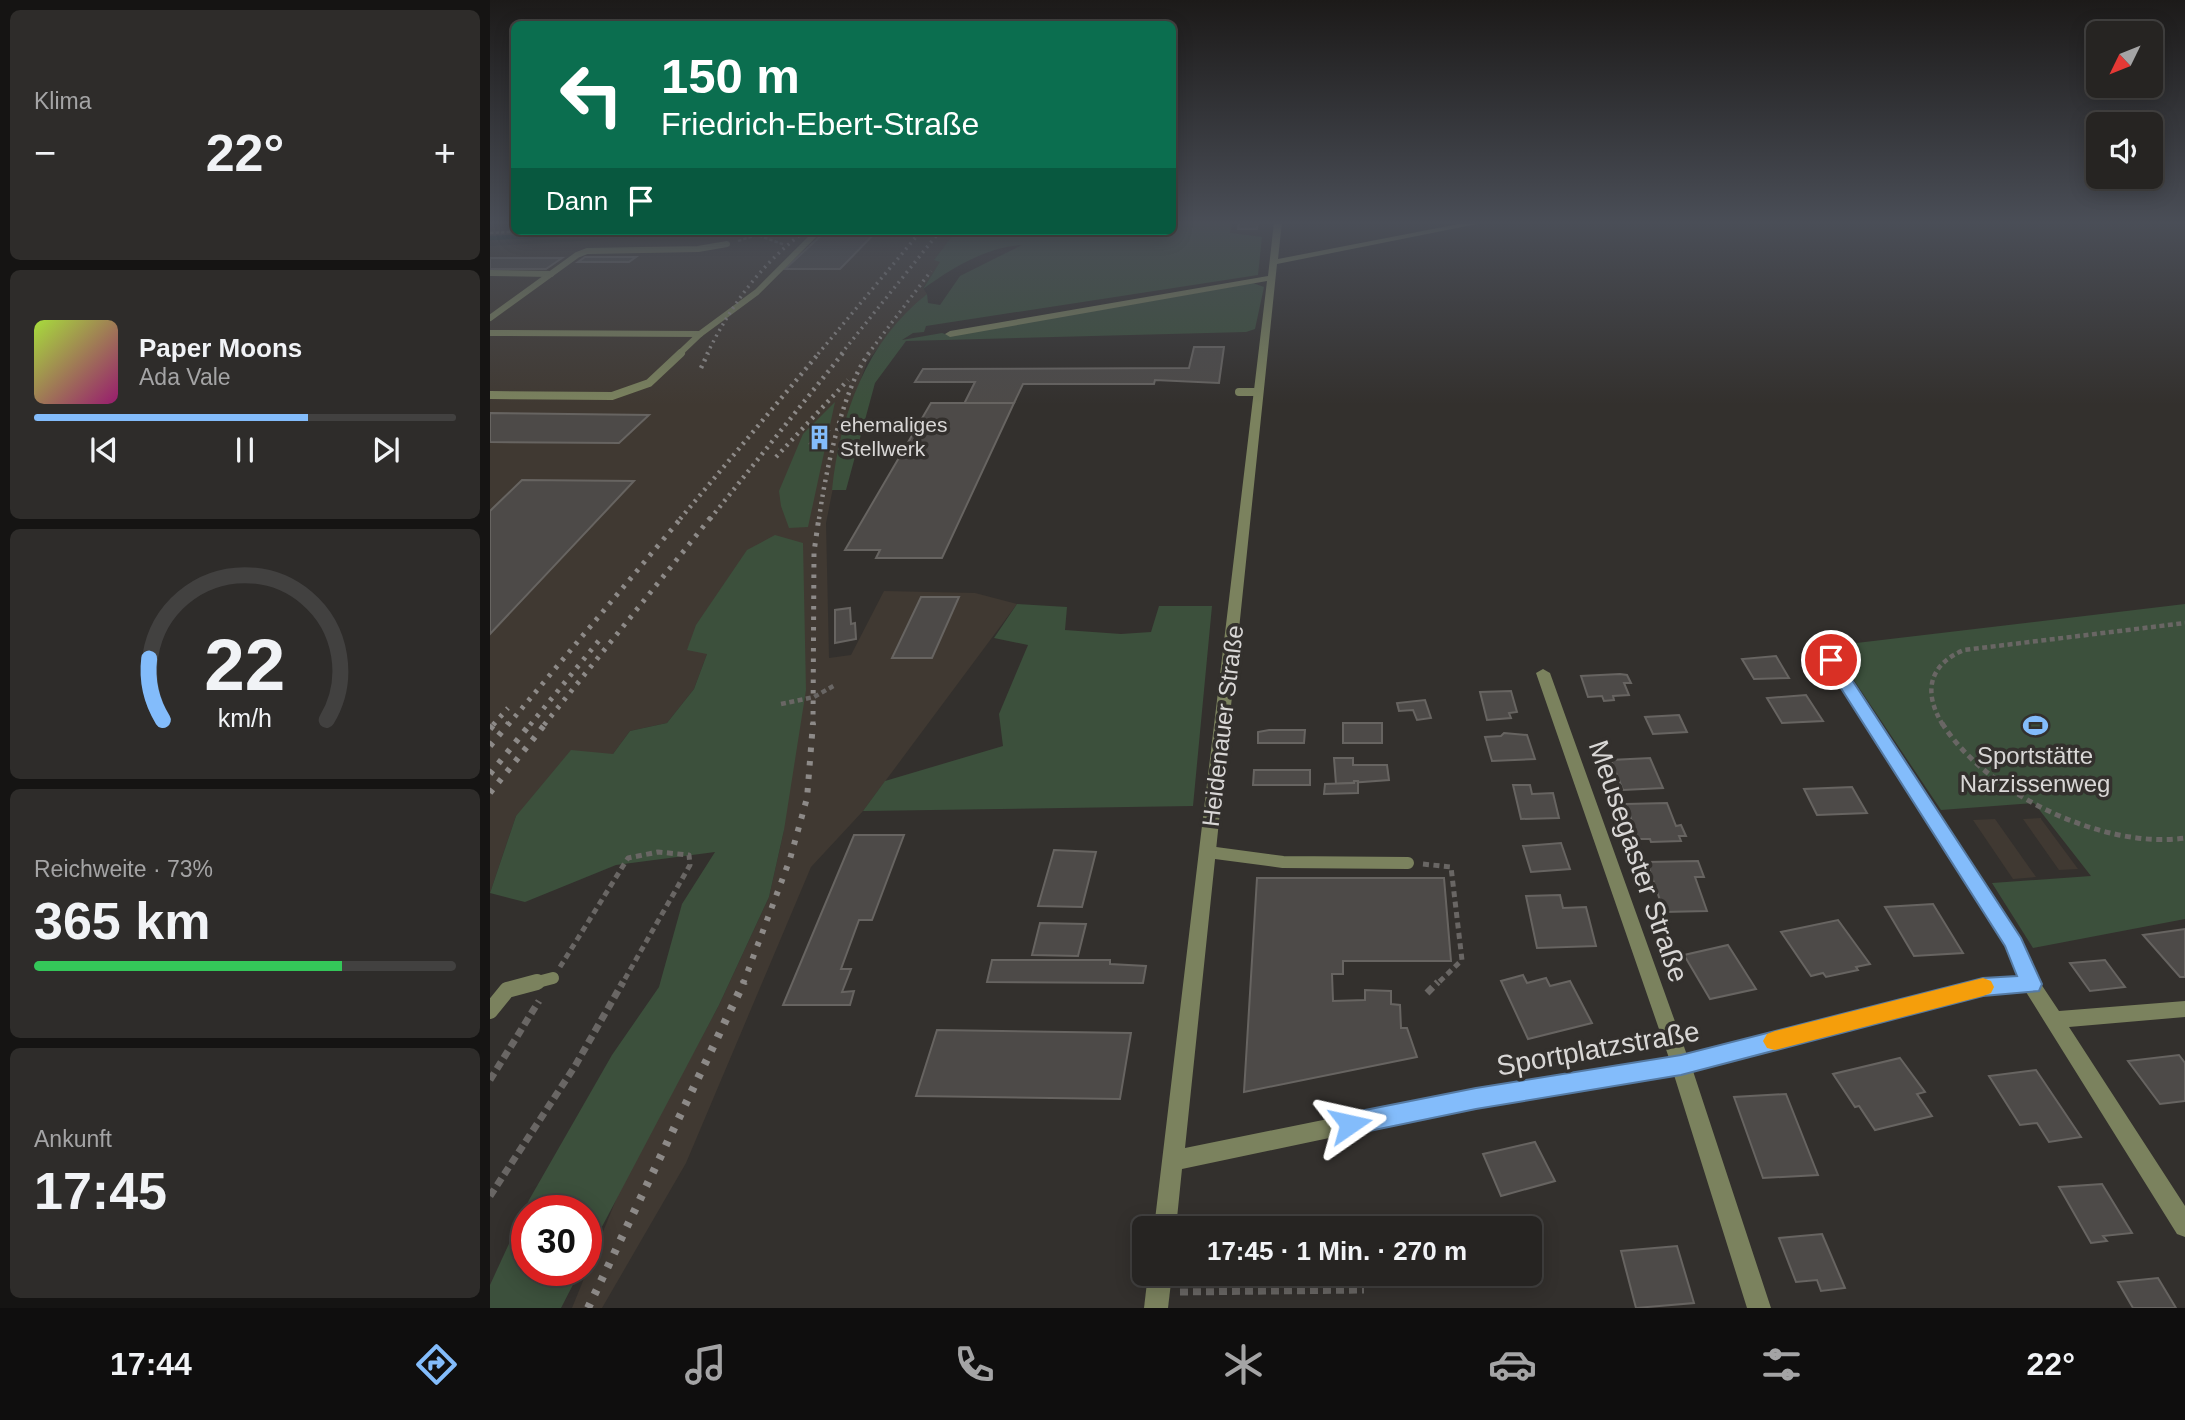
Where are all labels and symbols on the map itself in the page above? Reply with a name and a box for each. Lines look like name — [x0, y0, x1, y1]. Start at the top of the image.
north arrow — [2086, 21, 2163, 98]
place label: ehemaliges Stellwerk — [840, 413, 947, 460]
building icon: ehemaliges Stellwerk — [806, 423, 834, 451]
street label: Heidenauer Straße — [1197, 624, 1248, 828]
pin — [1801, 630, 1861, 690]
sports icon: Sportstätte Narzissenweg — [2021, 711, 2049, 739]
street label: Meusegaster Straße — [1583, 736, 1694, 986]
place label: Sportstätte Narzissenweg — [1960, 742, 2110, 797]
street label: Sportplatzstraße — [1494, 1015, 1702, 1082]
position arrow — [1313, 1087, 1387, 1161]
speed limit sign: 30 — [511, 1195, 602, 1286]

